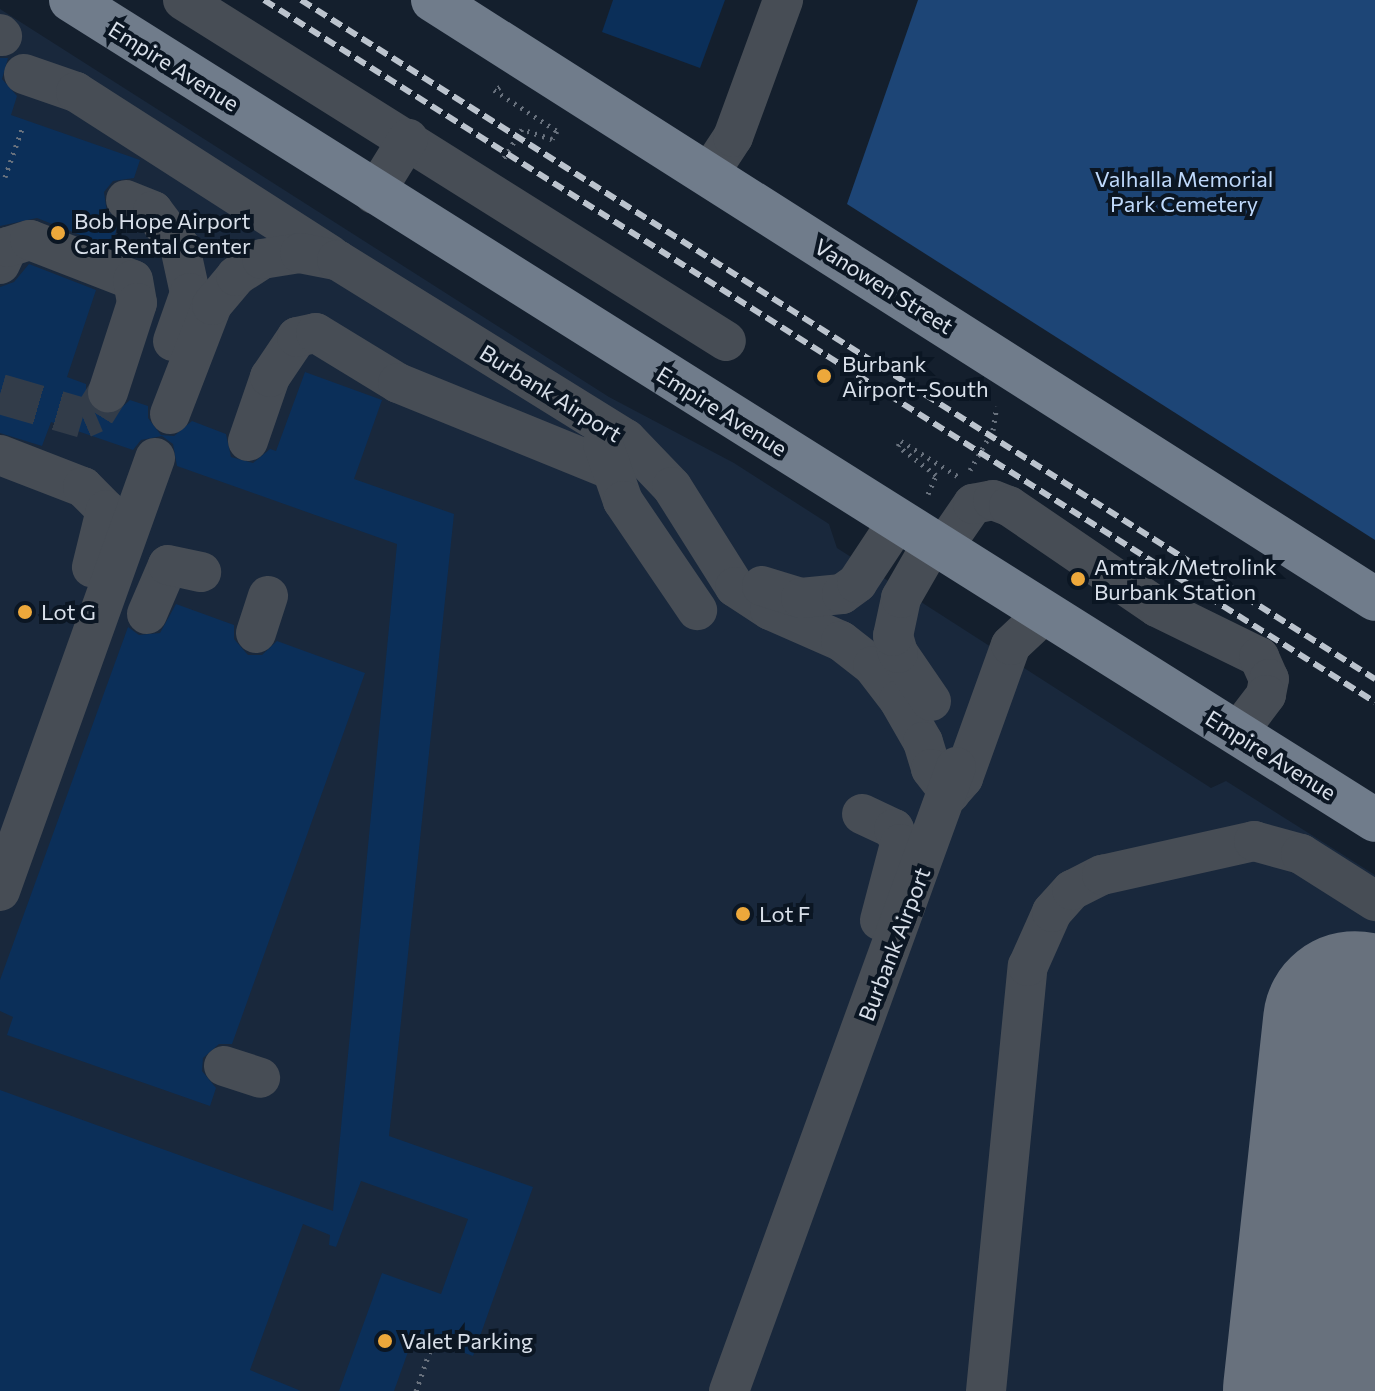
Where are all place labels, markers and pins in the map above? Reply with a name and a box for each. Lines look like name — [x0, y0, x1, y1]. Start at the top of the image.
place label: Bob Hope Airport Car Rental Center — [74, 207, 251, 258]
marker: Bob Hope Airport Car Rental Center — [49, 224, 67, 242]
place label: Burbank Airport–South — [842, 350, 989, 402]
marker: Burbank Airport–South — [813, 365, 835, 387]
place label: Amtrak/Metrolink Burbank Station — [1094, 553, 1277, 604]
marker: Amtrak/Metrolink Burbank Station — [1069, 570, 1087, 588]
place label: Lot G — [41, 599, 96, 625]
marker: Lot G — [16, 603, 34, 621]
place label: Lot F — [759, 901, 810, 927]
marker: Lot F — [734, 905, 752, 923]
place label: Valet Parking — [401, 1328, 533, 1354]
marker: Valet Parking — [376, 1332, 394, 1350]

